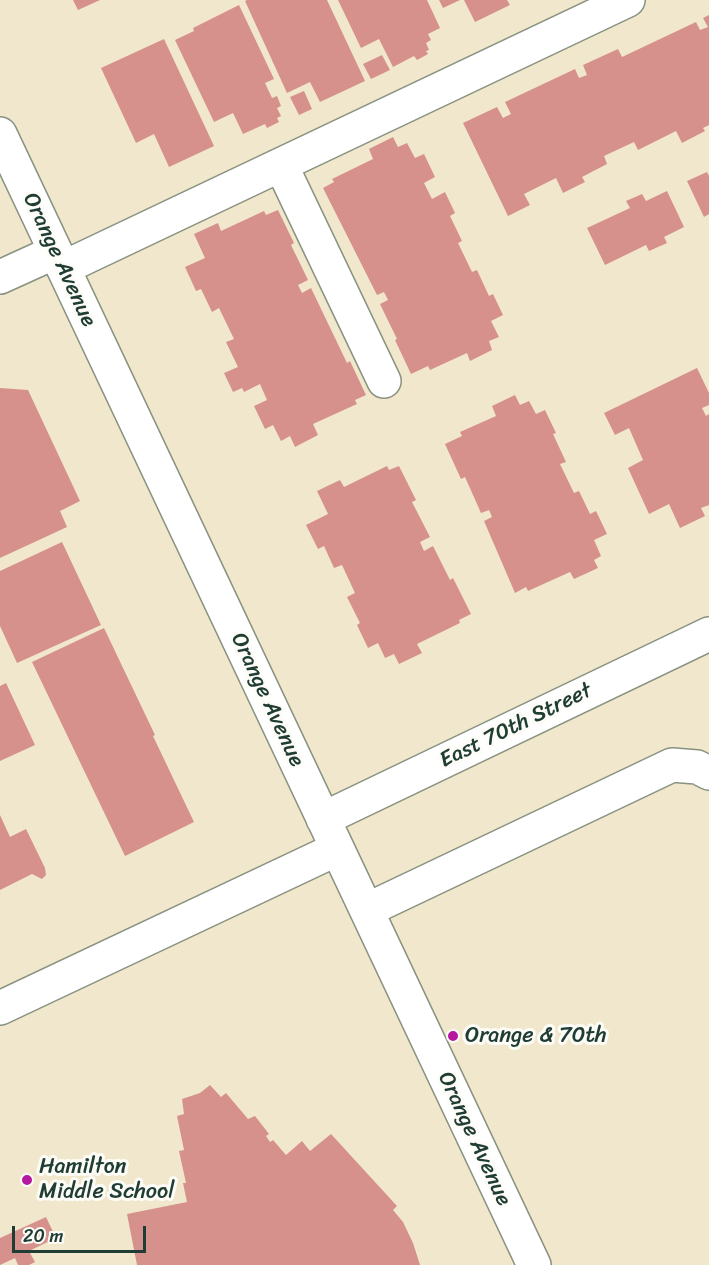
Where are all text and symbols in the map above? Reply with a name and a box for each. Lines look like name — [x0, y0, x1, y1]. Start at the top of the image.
street label: Orange Avenue — [16, 189, 102, 331]
street label: Orange Avenue — [224, 629, 310, 771]
street label: East 70th Street — [436, 678, 596, 774]
place label: Orange & 70th — [465, 1023, 607, 1049]
marker: Orange & 70th — [446, 1029, 460, 1043]
street label: Orange Avenue — [431, 1068, 517, 1210]
place label: Hamilton Middle School — [39, 1154, 174, 1206]
marker: Hamilton Middle School — [20, 1173, 34, 1187]
scale bar — [15, 1214, 148, 1252]
text: 20 m — [23, 1220, 63, 1252]

